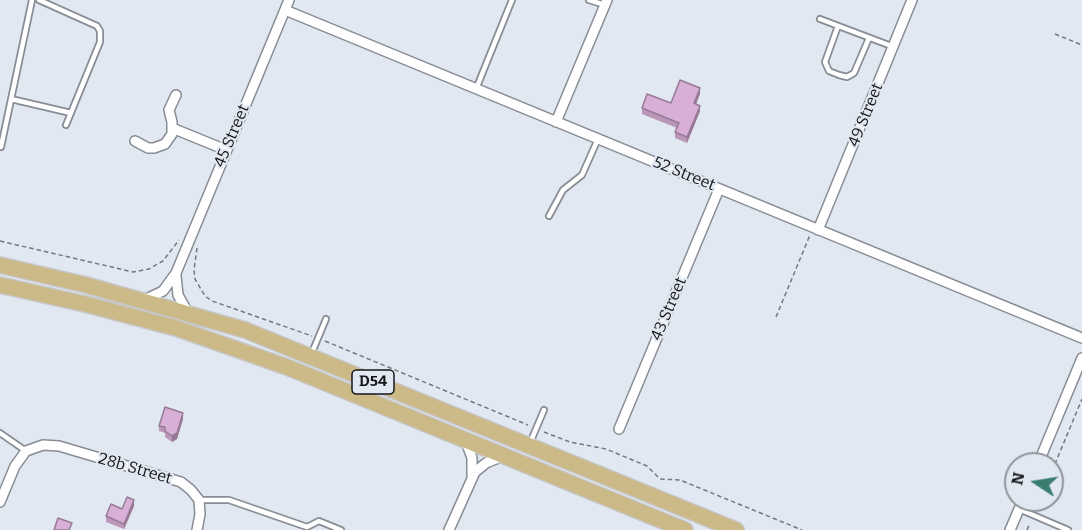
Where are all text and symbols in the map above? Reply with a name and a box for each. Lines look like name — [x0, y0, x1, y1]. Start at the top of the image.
street label: 49 Street — [845, 80, 887, 150]
street label: 45 Street — [210, 102, 254, 170]
street label: 52 Street — [650, 153, 718, 195]
street label: 43 Street — [647, 274, 691, 344]
road number: D54 — [352, 370, 394, 394]
street label: 28b Street — [96, 449, 174, 489]
north arrow — [1004, 452, 1064, 512]
text: N — [1007, 471, 1028, 487]

